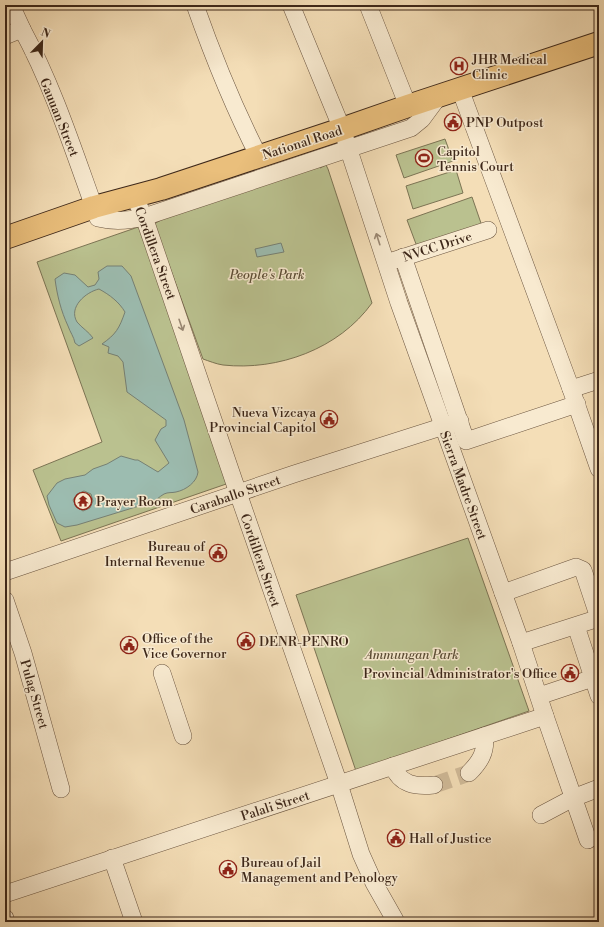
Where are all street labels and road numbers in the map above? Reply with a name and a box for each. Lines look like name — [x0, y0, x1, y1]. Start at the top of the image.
street label: Gauuan Street — [36, 76, 82, 159]
street label: National Road — [260, 122, 345, 163]
street label: Cordillera Street — [131, 205, 179, 302]
street label: NVCC Drive — [401, 228, 474, 266]
street label: Sierra Madre Street — [436, 429, 490, 542]
street label: Caraballo Street — [188, 472, 283, 518]
street label: Cordillera Street — [237, 511, 284, 610]
street label: Pulag Street — [16, 658, 52, 731]
street label: Palali Street — [239, 787, 312, 825]

